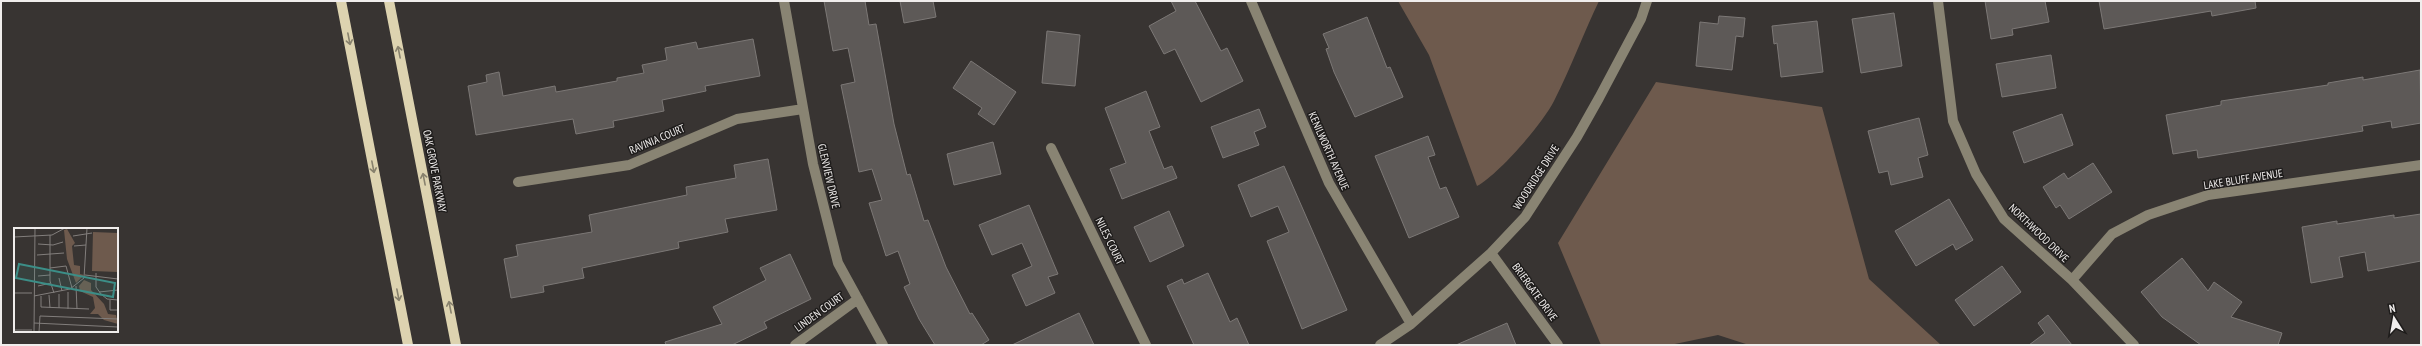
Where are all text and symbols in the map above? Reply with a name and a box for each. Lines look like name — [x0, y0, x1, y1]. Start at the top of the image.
one-way arrow — [345, 32, 353, 45]
one-way arrow — [395, 45, 403, 58]
street label: KENILWORTH AVENUE — [1305, 110, 1353, 193]
street label: RAVINIA COURT — [627, 121, 687, 157]
street label: OAK GROVE PARKWAY — [420, 129, 450, 213]
street label: GLENVIEW DRIVE — [815, 142, 843, 210]
street label: WOODRIDGE DRIVE — [1510, 142, 1562, 212]
one-way arrow — [369, 160, 377, 173]
street label: LAKE BLUFF AVENUE — [2202, 166, 2284, 192]
one-way arrow — [420, 173, 428, 186]
street label: NORTHWOOD DRIVE — [2006, 201, 2072, 265]
street label: NILES COURT — [1093, 215, 1128, 267]
inset map — [14, 228, 118, 332]
street label: BRIERGATE DRIVE — [1509, 260, 1561, 324]
one-way arrow — [394, 288, 402, 301]
street label: LINDEN COURT — [791, 289, 847, 335]
north arrow — [2374, 298, 2414, 338]
one-way arrow — [445, 300, 453, 313]
text: N — [2388, 301, 2396, 316]

